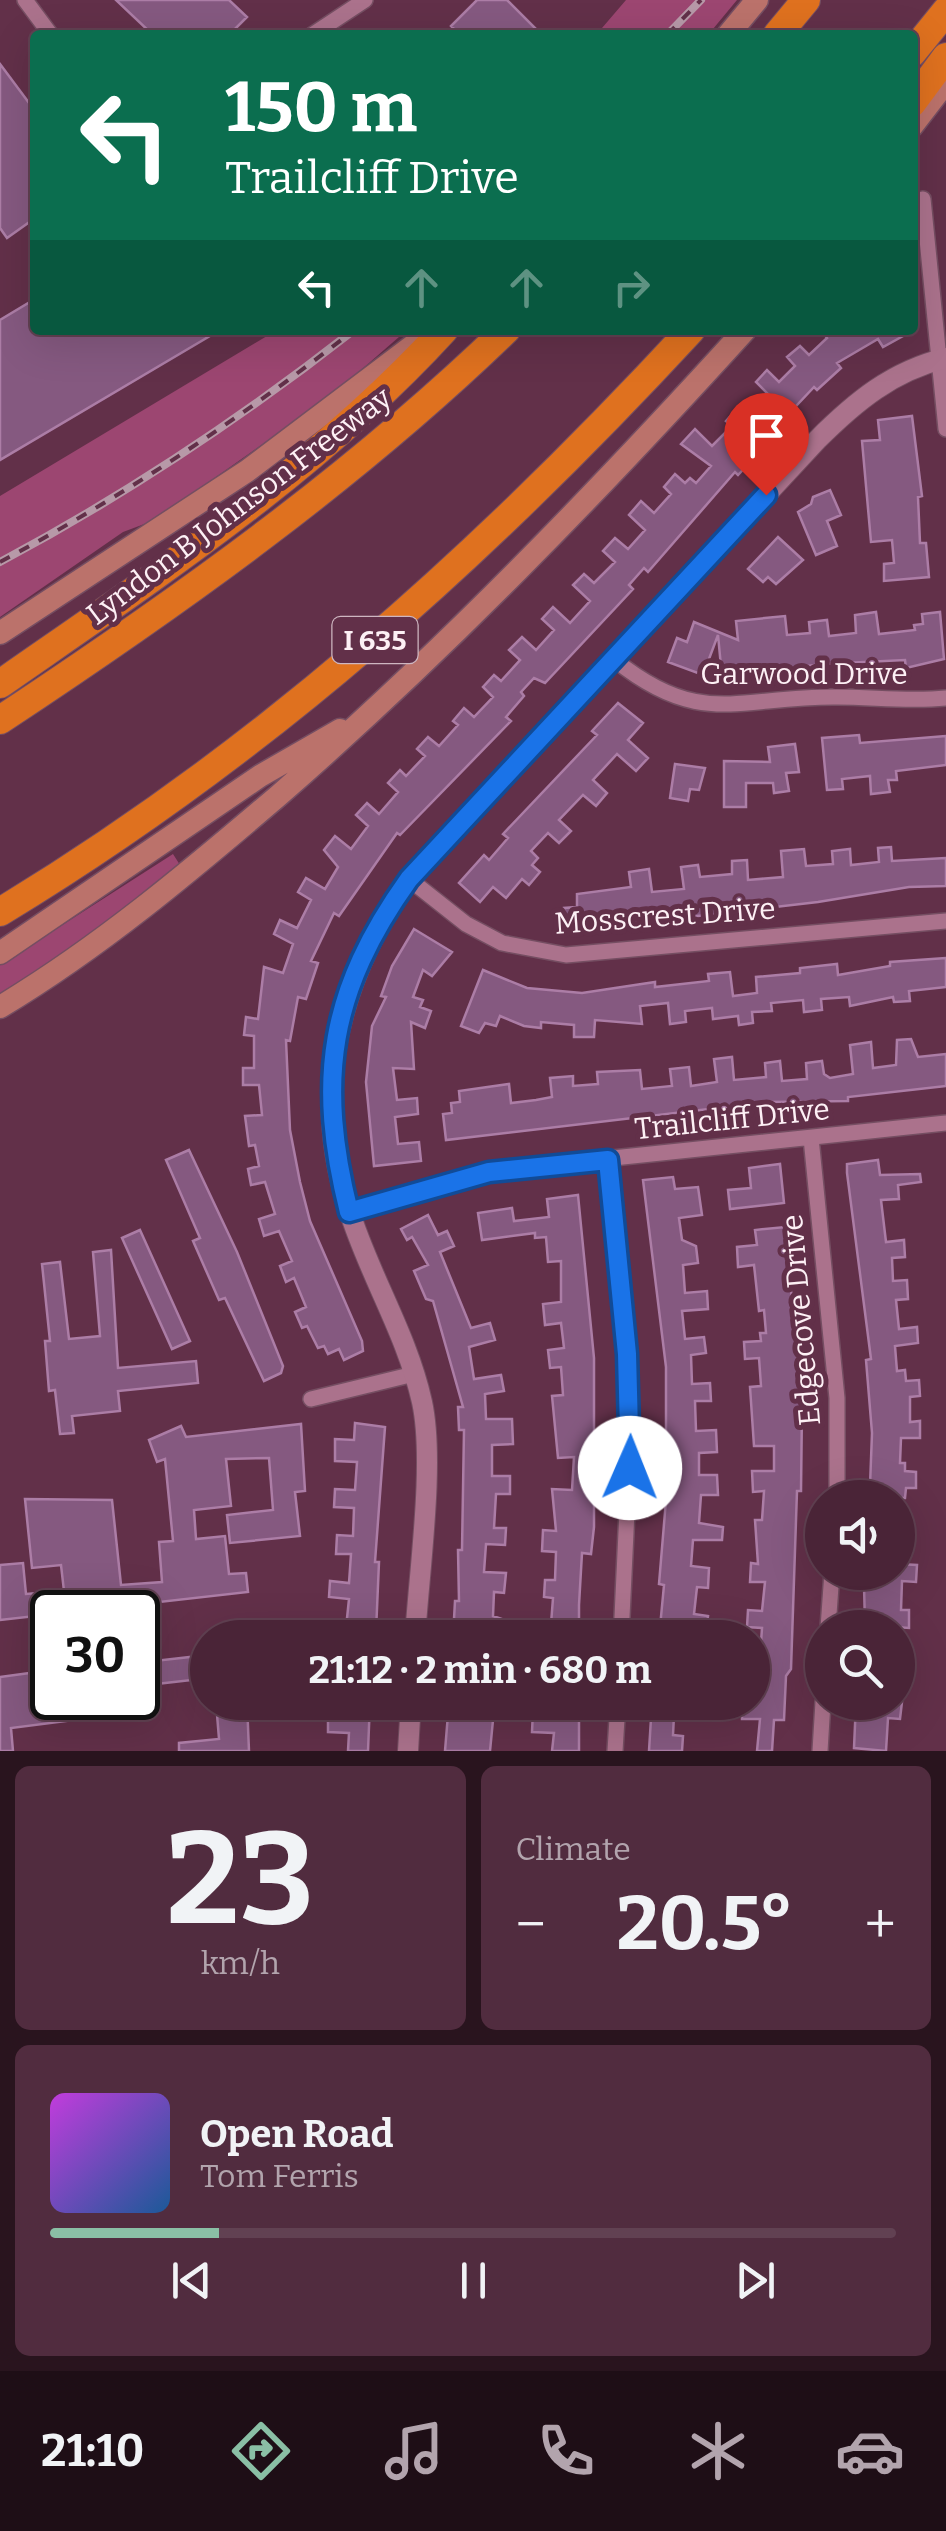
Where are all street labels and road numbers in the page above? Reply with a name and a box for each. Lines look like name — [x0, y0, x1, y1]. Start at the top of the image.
street label: Lyndon B Johnson Freeway — [80, 380, 399, 632]
road number: I 635 — [332, 617, 418, 663]
street label: Garwood Drive — [700, 656, 908, 692]
street label: Mosscrest Drive — [553, 890, 777, 942]
street label: Trailcliff Drive — [633, 1091, 831, 1147]
street label: Edgecove Drive — [774, 1213, 828, 1427]

